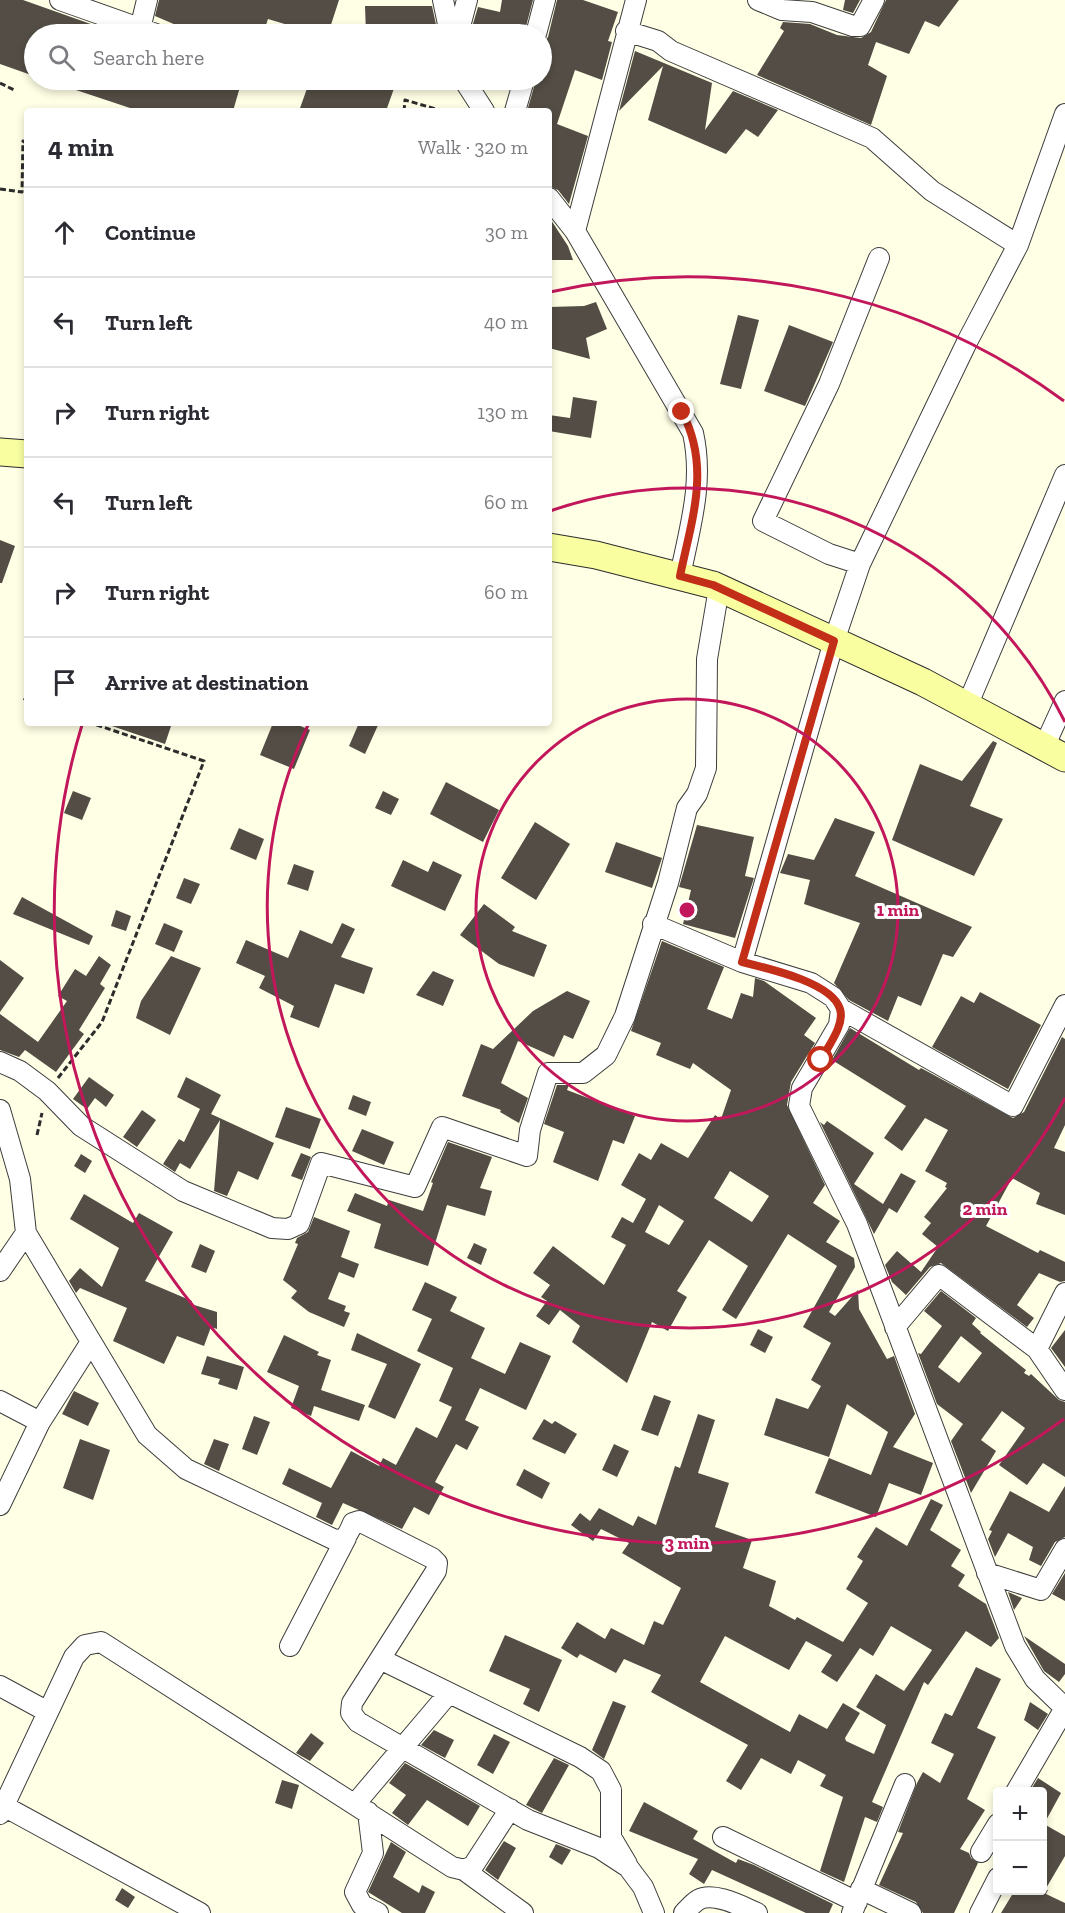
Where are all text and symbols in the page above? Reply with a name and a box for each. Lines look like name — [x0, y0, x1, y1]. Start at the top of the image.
search box — [24, 24, 552, 90]
icon: search — [45, 41, 78, 74]
text: Search here — [93, 44, 204, 71]
text: 4 min — [48, 131, 114, 163]
text: Walk · 320 m — [418, 135, 528, 159]
icon: ahead — [48, 216, 81, 249]
text: Continue — [105, 219, 196, 246]
text: 30 m — [485, 220, 528, 244]
icon: left — [48, 306, 81, 339]
text: Turn left — [105, 309, 192, 336]
text: 40 m — [484, 310, 528, 334]
icon: right — [48, 396, 81, 429]
route end — [668, 398, 694, 424]
text: Turn right — [105, 399, 209, 426]
text: 130 m — [477, 400, 528, 424]
icon: left — [48, 486, 81, 519]
text: Turn left — [105, 489, 192, 516]
text: 60 m — [484, 490, 528, 514]
icon: right — [48, 576, 81, 609]
text: Turn right — [105, 579, 209, 606]
text: 60 m — [484, 580, 528, 604]
icon: arrive — [48, 666, 81, 699]
text: Arrive at destination — [105, 669, 308, 696]
text: 1 min — [877, 899, 920, 921]
centre of rings — [677, 900, 697, 920]
route start — [807, 1046, 833, 1072]
text: 2 min — [963, 1198, 1008, 1220]
text: 3 min — [665, 1532, 710, 1554]
map controls — [993, 1787, 1047, 1895]
button: + — [993, 1787, 1047, 1841]
button: − — [993, 1841, 1047, 1895]

